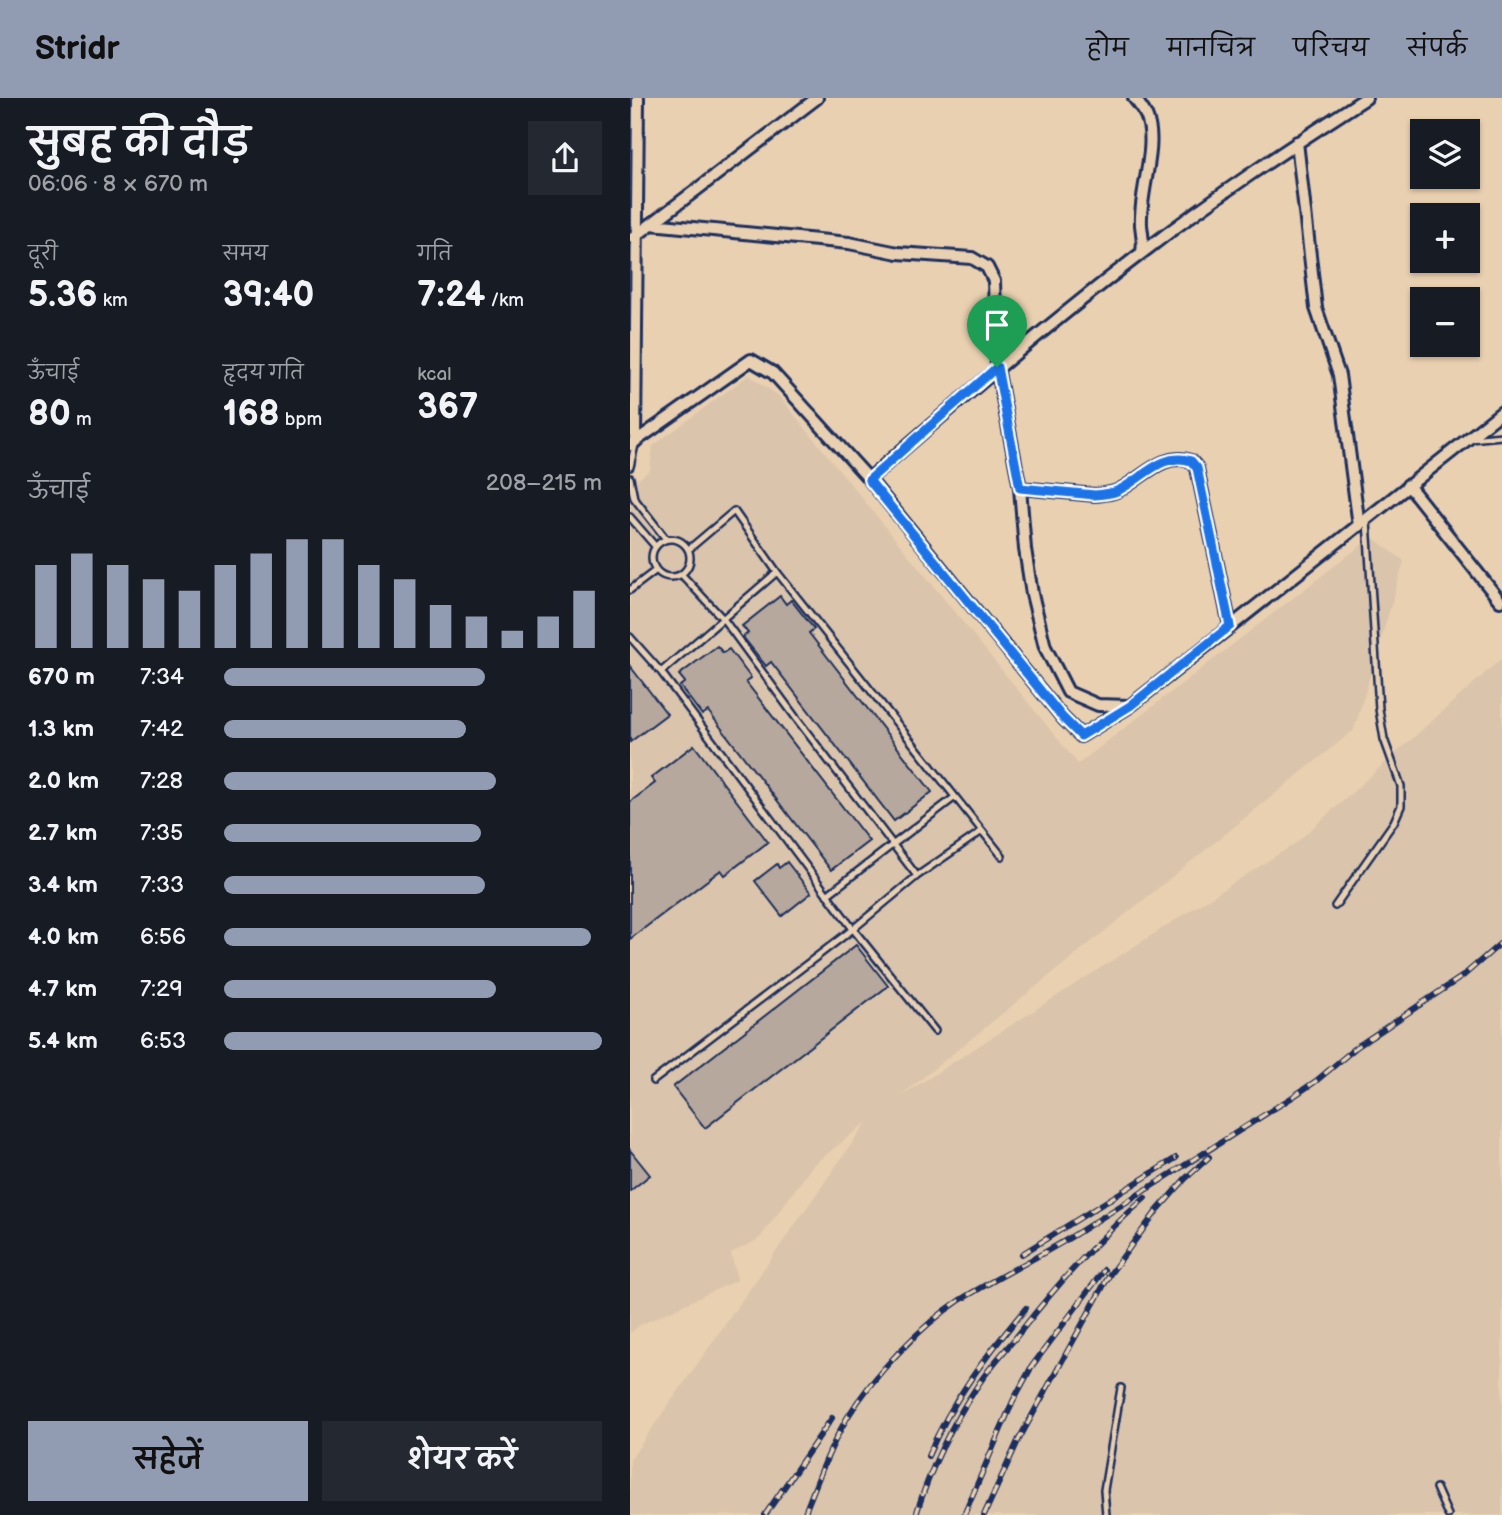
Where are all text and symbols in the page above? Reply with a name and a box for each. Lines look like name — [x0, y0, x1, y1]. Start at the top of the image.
text: Stridr — [35, 29, 120, 69]
text: होम — [1086, 34, 1129, 63]
text: मानचित्र — [1167, 34, 1255, 63]
text: परिचय — [1293, 34, 1369, 63]
text: संपर्क — [1407, 34, 1467, 63]
map controls — [1410, 119, 1480, 357]
button: layers — [1410, 119, 1480, 189]
text: सुबह की दौड़ — [28, 121, 250, 166]
button: share — [528, 121, 602, 195]
text: 06:06 · 8 × 670 m — [28, 170, 208, 198]
button: + — [1410, 203, 1480, 273]
text: दूरी — [28, 243, 58, 266]
text: समय — [223, 243, 268, 266]
text: गति — [417, 243, 452, 266]
text: 5.36 — [28, 274, 98, 317]
text: 39:40 — [223, 274, 314, 317]
text: 7:24 — [417, 274, 485, 317]
button: − — [1410, 287, 1480, 357]
text: km — [98, 289, 128, 312]
text: /km — [485, 289, 524, 312]
pin — [967, 295, 1027, 367]
icon: arrive — [978, 306, 1016, 344]
text: ऊँचाई — [28, 362, 79, 385]
text: हृदय गति — [223, 362, 304, 385]
text: kcal — [417, 363, 451, 386]
text: 367 — [417, 386, 478, 429]
text: 80 — [28, 393, 71, 436]
text: 168 — [223, 393, 280, 436]
text: m — [71, 408, 92, 431]
text: bpm — [280, 408, 322, 431]
text: 208–215 m — [486, 469, 602, 497]
text: ऊँचाई — [28, 477, 90, 505]
text: 670 m — [28, 663, 95, 691]
text: 7:34 — [140, 663, 184, 691]
text: 1.3 km — [28, 715, 94, 743]
text: 7:42 — [140, 715, 184, 743]
text: 2.0 km — [28, 767, 99, 795]
text: 7:28 — [140, 767, 183, 795]
text: 2.7 km — [28, 819, 97, 847]
text: 7:35 — [140, 819, 183, 847]
text: 3.4 km — [28, 871, 98, 899]
text: 7:33 — [140, 871, 184, 899]
text: 4.0 km — [28, 923, 99, 951]
text: 6:56 — [140, 923, 186, 951]
text: 4.7 km — [28, 975, 97, 1003]
text: 7:29 — [140, 975, 183, 1003]
text: 5.4 km — [28, 1027, 98, 1055]
text: 6:53 — [140, 1027, 186, 1055]
button: सहेजें — [28, 1421, 308, 1501]
button: शेयर करें — [322, 1421, 602, 1501]

